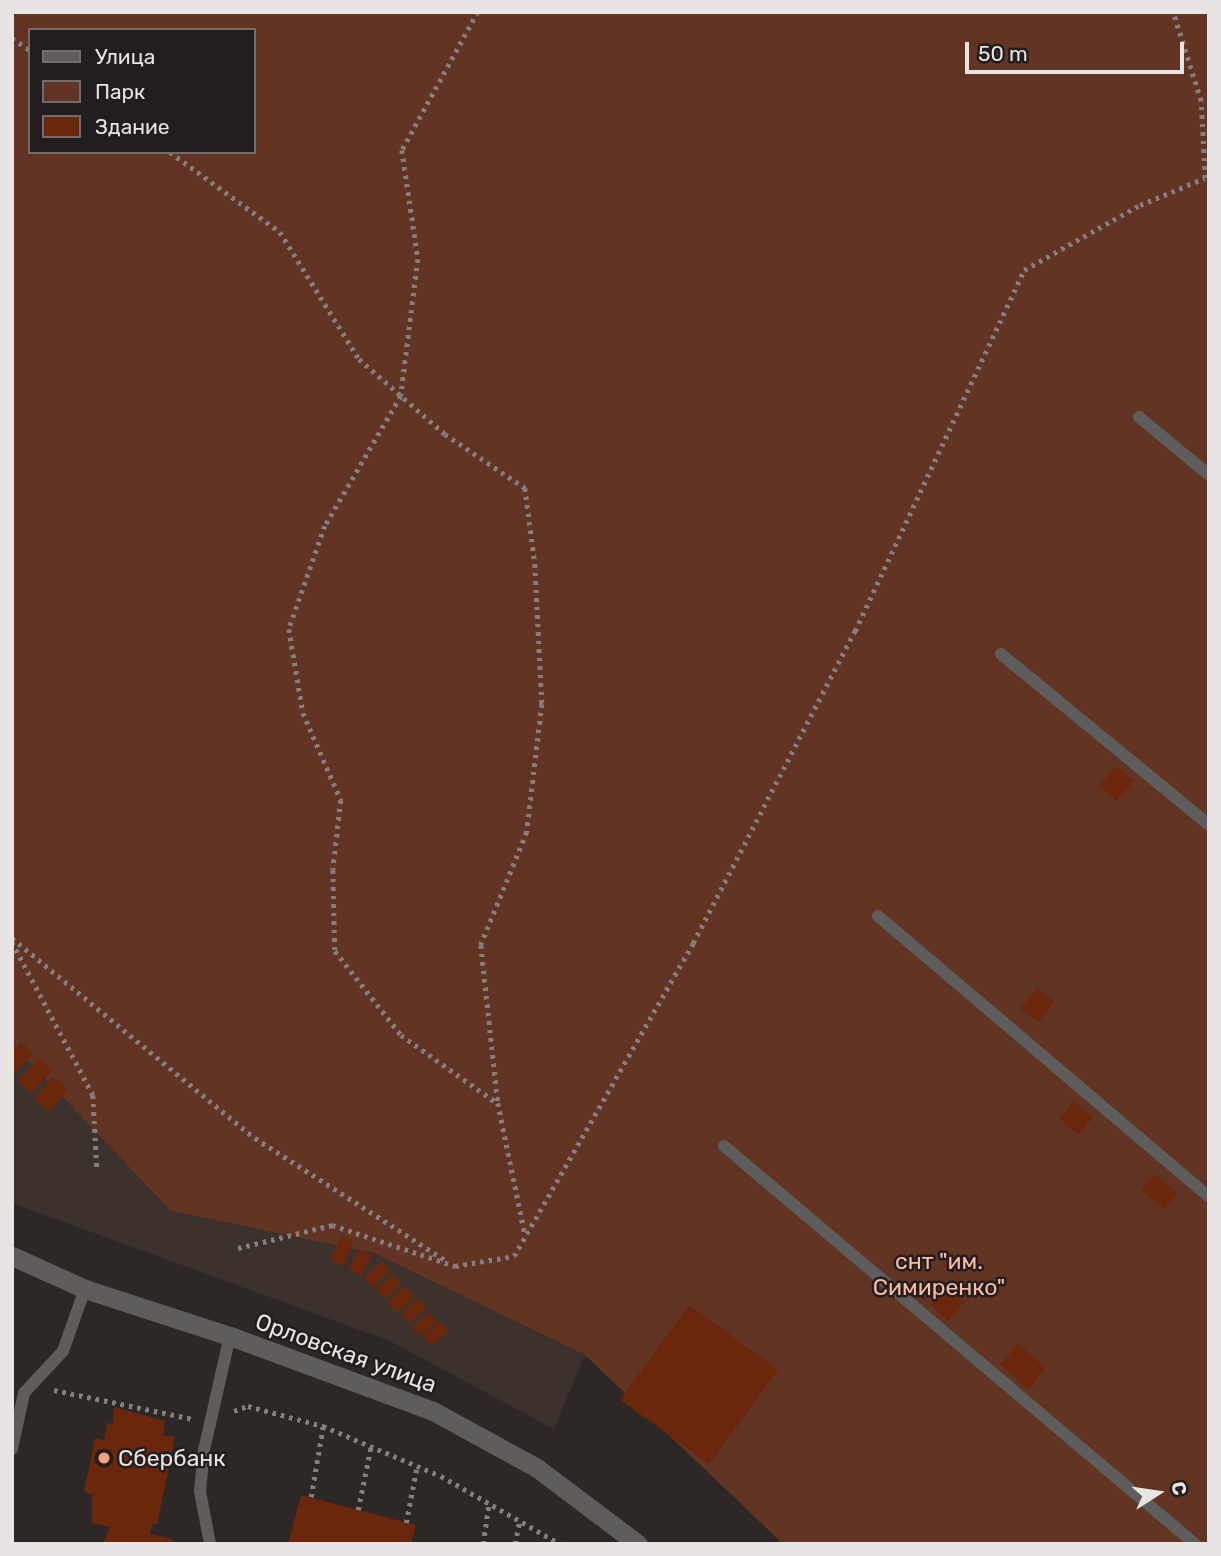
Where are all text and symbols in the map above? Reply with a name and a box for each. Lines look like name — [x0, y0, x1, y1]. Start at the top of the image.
legend — [28, 28, 256, 154]
scale bar — [969, 28, 1188, 72]
text: 50 m — [978, 41, 1028, 66]
text: Улица — [95, 44, 155, 69]
text: Парк — [95, 79, 145, 104]
text: Здание — [95, 114, 170, 139]
park label: снт "им. Симиренко" — [873, 1247, 1005, 1301]
street label: Орловская улица — [252, 1307, 440, 1399]
place label: Сбербанк — [118, 1444, 226, 1472]
marker: Сбербанк — [96, 1450, 112, 1466]
north arrow — [1123, 1458, 1193, 1528]
text: С — [1166, 1480, 1192, 1497]

